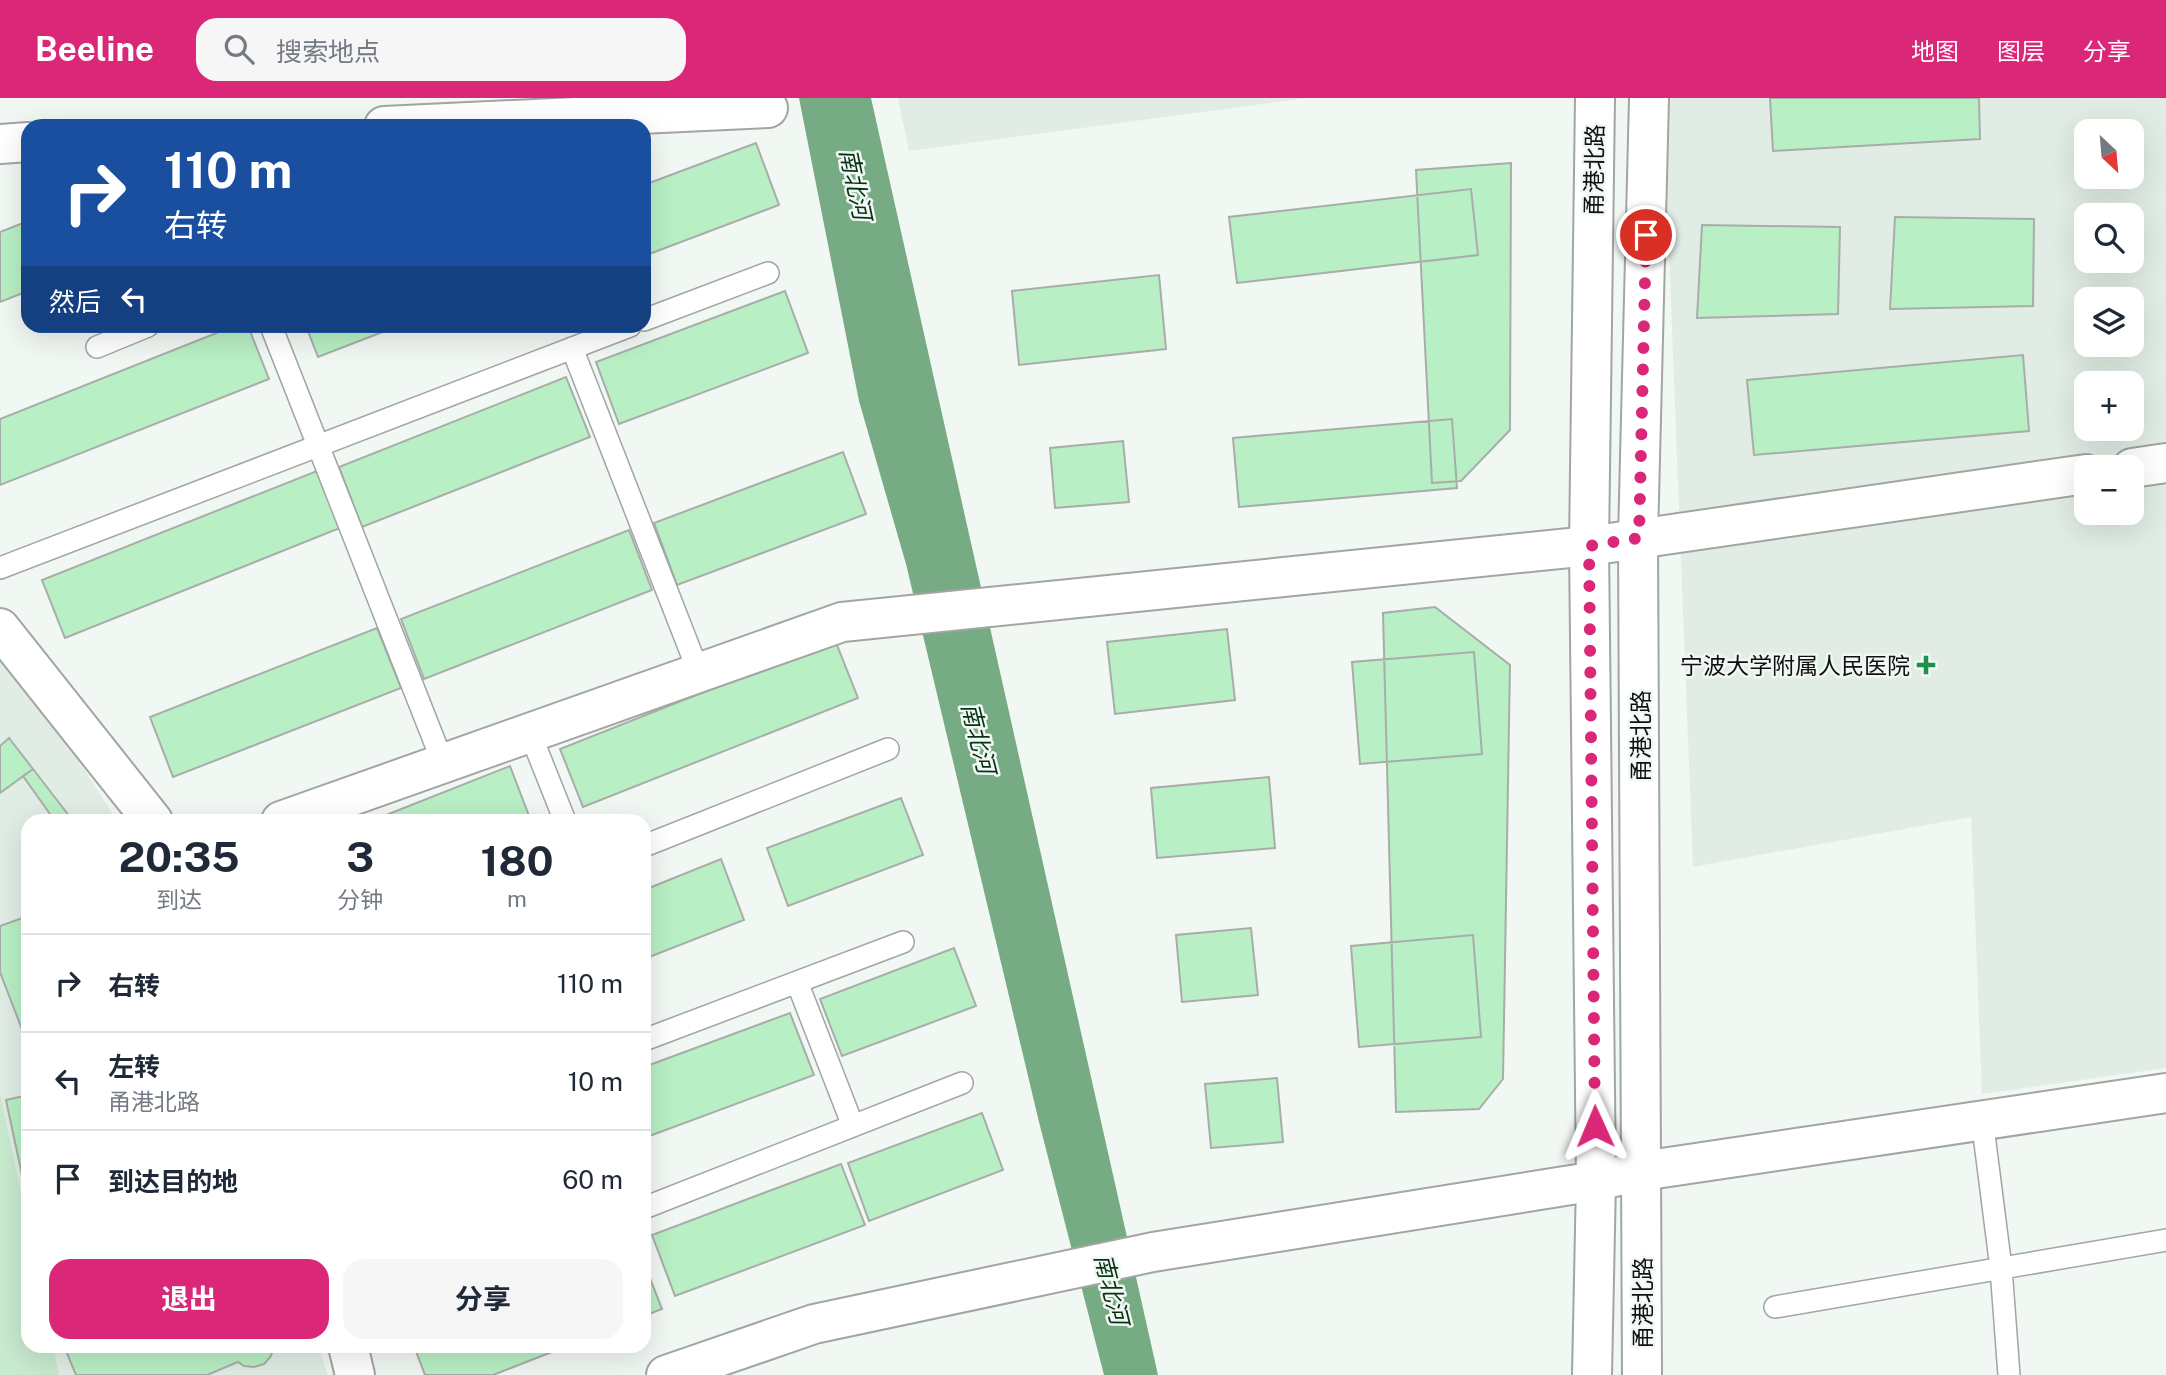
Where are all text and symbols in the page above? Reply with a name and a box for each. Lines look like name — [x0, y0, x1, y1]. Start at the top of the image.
search box — [196, 18, 686, 81]
text: Beeline — [35, 30, 154, 68]
icon: search — [220, 30, 258, 68]
text: 搜索地点 — [276, 36, 380, 67]
text: 地图 — [1911, 37, 1959, 65]
text: 图层 — [1997, 37, 2045, 65]
text: 分享 — [2083, 37, 2131, 65]
north arrow — [2074, 119, 2144, 189]
map controls — [2074, 119, 2144, 525]
street label: 甬港北路 — [1580, 124, 1608, 216]
text: 110 m — [164, 141, 292, 199]
water label: 南北河 — [835, 146, 878, 226]
icon: right — [49, 147, 140, 238]
button: search — [2074, 203, 2144, 273]
pin — [1616, 205, 1676, 265]
text: 右转 — [164, 207, 228, 244]
icon: arrive — [1627, 216, 1665, 254]
icon: left — [115, 280, 153, 318]
text: 然后 — [49, 286, 101, 317]
button: layers — [2074, 287, 2144, 357]
button: + — [2074, 371, 2144, 441]
button: − — [2074, 455, 2144, 525]
place label: 宁波大学附属人民医院 — [1680, 652, 1910, 679]
marker: 宁波大学附属人民医院 — [1916, 655, 1936, 675]
street label: 甬港北路 — [1627, 690, 1654, 782]
water label: 南北河 — [957, 700, 1002, 780]
text: 20:35 — [118, 832, 240, 881]
text: 3 — [346, 832, 374, 881]
text: 180 — [480, 836, 554, 885]
text: m — [507, 885, 527, 912]
text: 到达 — [156, 886, 202, 913]
text: 分钟 — [337, 886, 383, 913]
icon: right — [49, 964, 87, 1002]
text: 110 m — [557, 968, 623, 999]
text: 右转 — [108, 970, 160, 1001]
text: 左转 — [108, 1051, 160, 1082]
icon: left — [49, 1062, 87, 1100]
text: 10 m — [568, 1066, 623, 1097]
text: 甬港北路 — [108, 1088, 200, 1115]
position arrow — [1558, 1089, 1632, 1163]
icon: arrive — [49, 1160, 87, 1198]
text: 60 m — [562, 1164, 623, 1195]
text: 到达目的地 — [108, 1166, 238, 1197]
water label: 南北河 — [1090, 1251, 1135, 1331]
street label: 甬港北路 — [1629, 1257, 1656, 1349]
button: 退出 — [49, 1259, 329, 1339]
button: 分享 — [343, 1259, 623, 1339]

